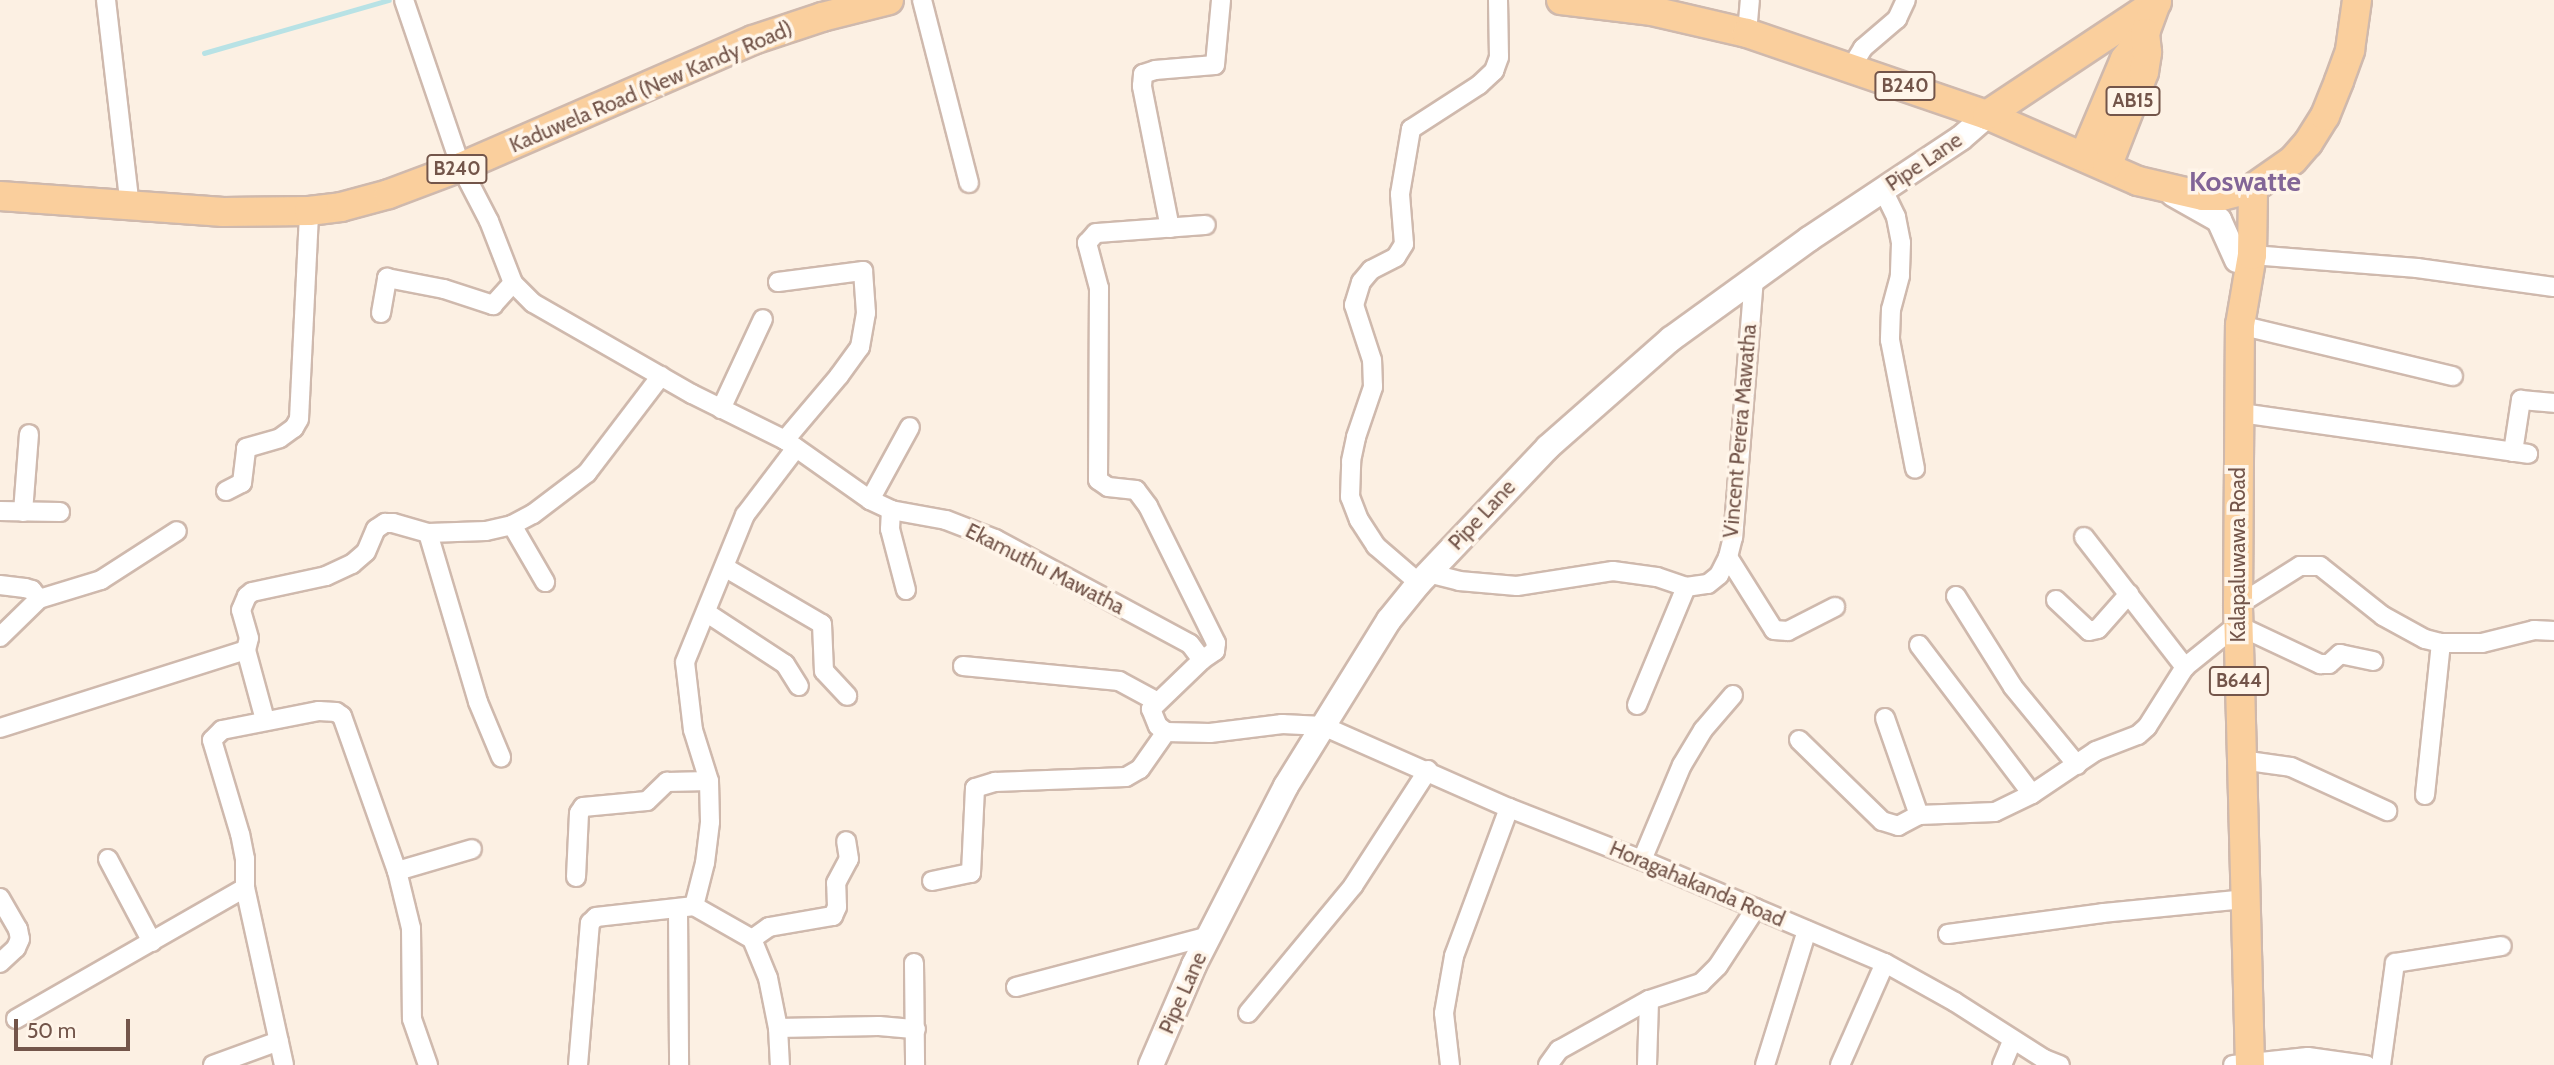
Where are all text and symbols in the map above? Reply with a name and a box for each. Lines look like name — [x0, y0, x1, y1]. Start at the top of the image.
street label: Kaduwela Road (New Kandy Road) — [506, 16, 796, 158]
road number: B240 — [1874, 71, 1937, 102]
road number: AB15 — [2105, 86, 2161, 116]
street label: Pipe Lane — [1881, 127, 1967, 197]
road number: B240 — [426, 154, 489, 184]
district label: Koswatte — [2189, 164, 2301, 198]
street label: Vincent Perera Mawatha — [1718, 323, 1762, 539]
street label: Kalapaluwawa Road — [2225, 467, 2251, 643]
street label: Pipe Lane — [1443, 475, 1521, 555]
street label: Ekamuthu Mawatha — [961, 518, 1129, 620]
road number: B644 — [2208, 666, 2270, 696]
street label: Horagahakanda Road — [1606, 836, 1788, 932]
street label: Pipe Lane — [1154, 948, 1212, 1038]
scale bar — [18, 1006, 133, 1050]
text: 50 m — [27, 1018, 76, 1043]

